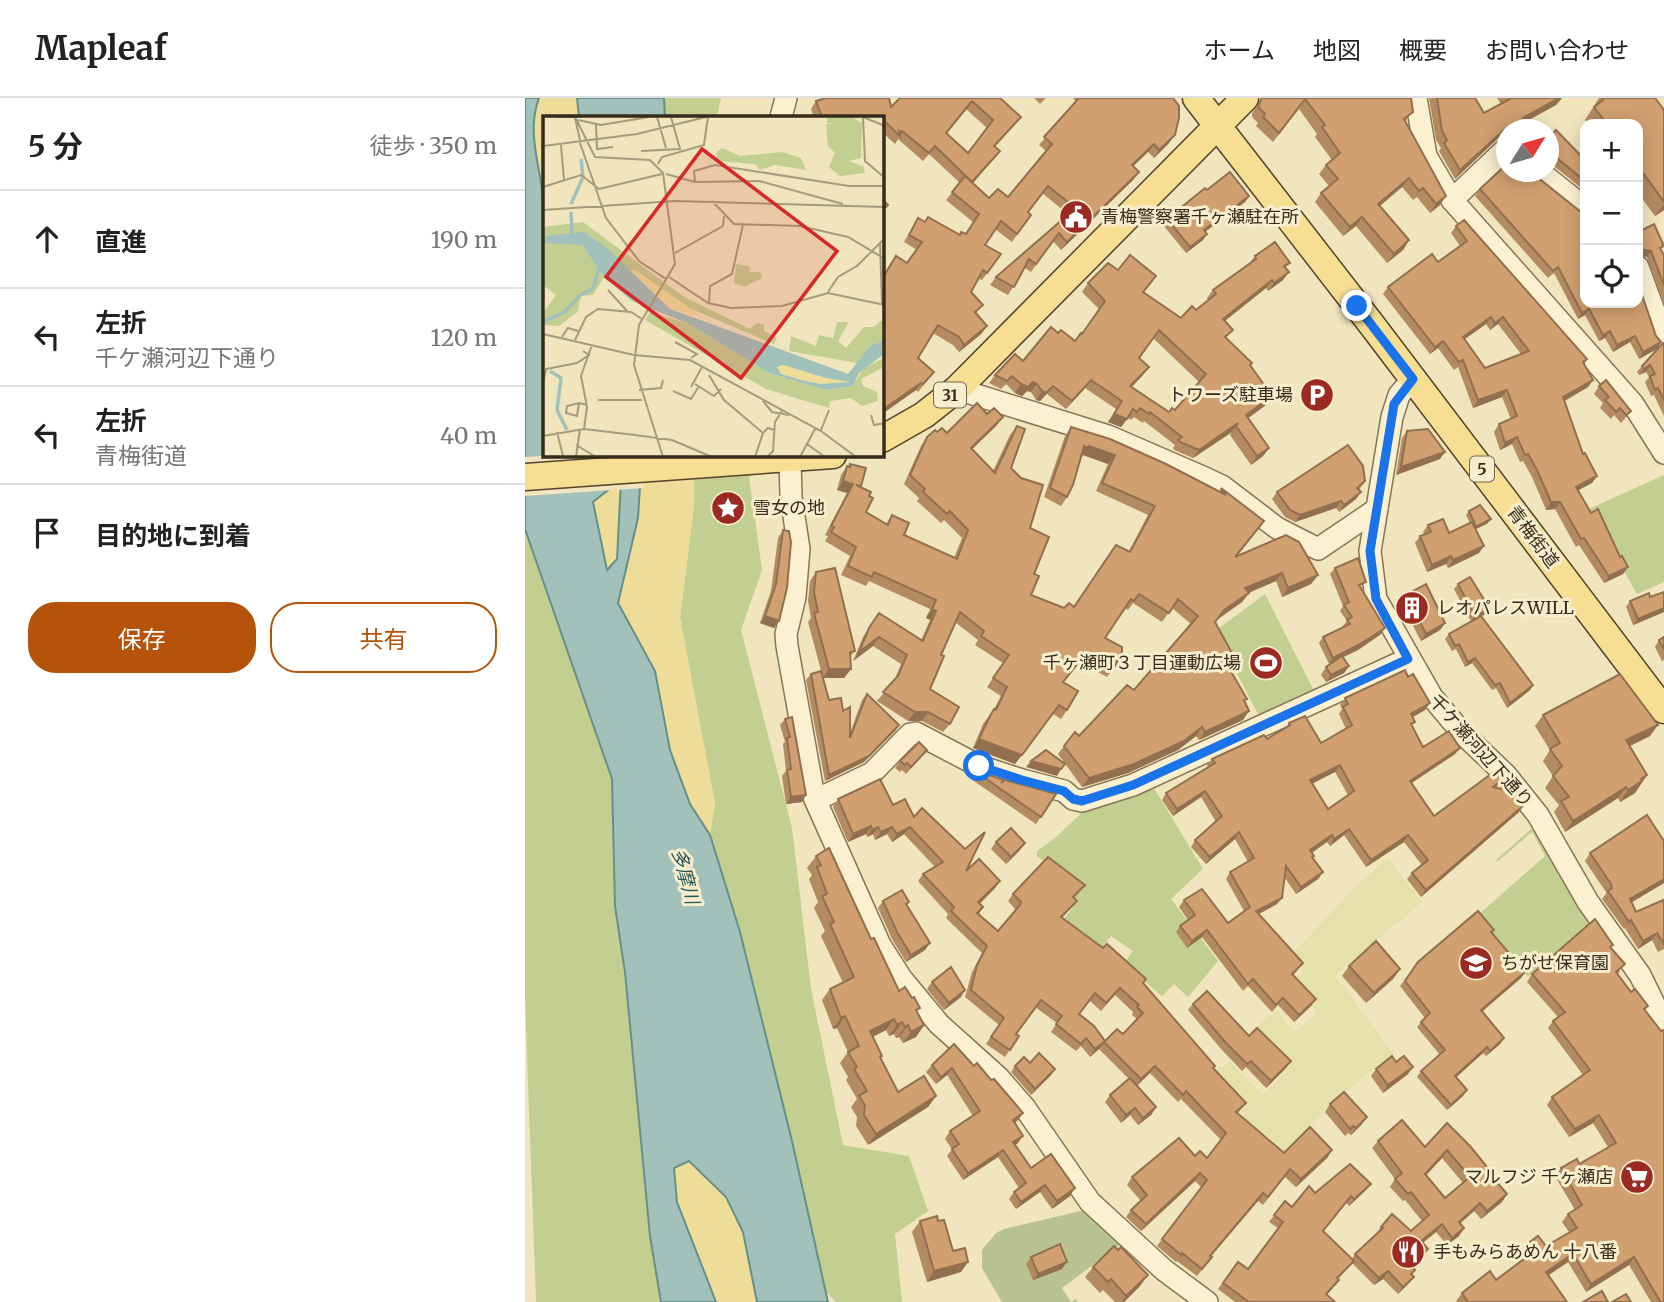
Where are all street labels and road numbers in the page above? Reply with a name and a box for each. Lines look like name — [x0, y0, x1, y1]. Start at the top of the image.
road number: 31 — [934, 382, 966, 408]
road number: 5 — [1470, 456, 1494, 482]
street label: 青梅街道 — [1503, 501, 1564, 572]
street label: 千ケ瀬河辺下通り — [1425, 689, 1538, 812]

